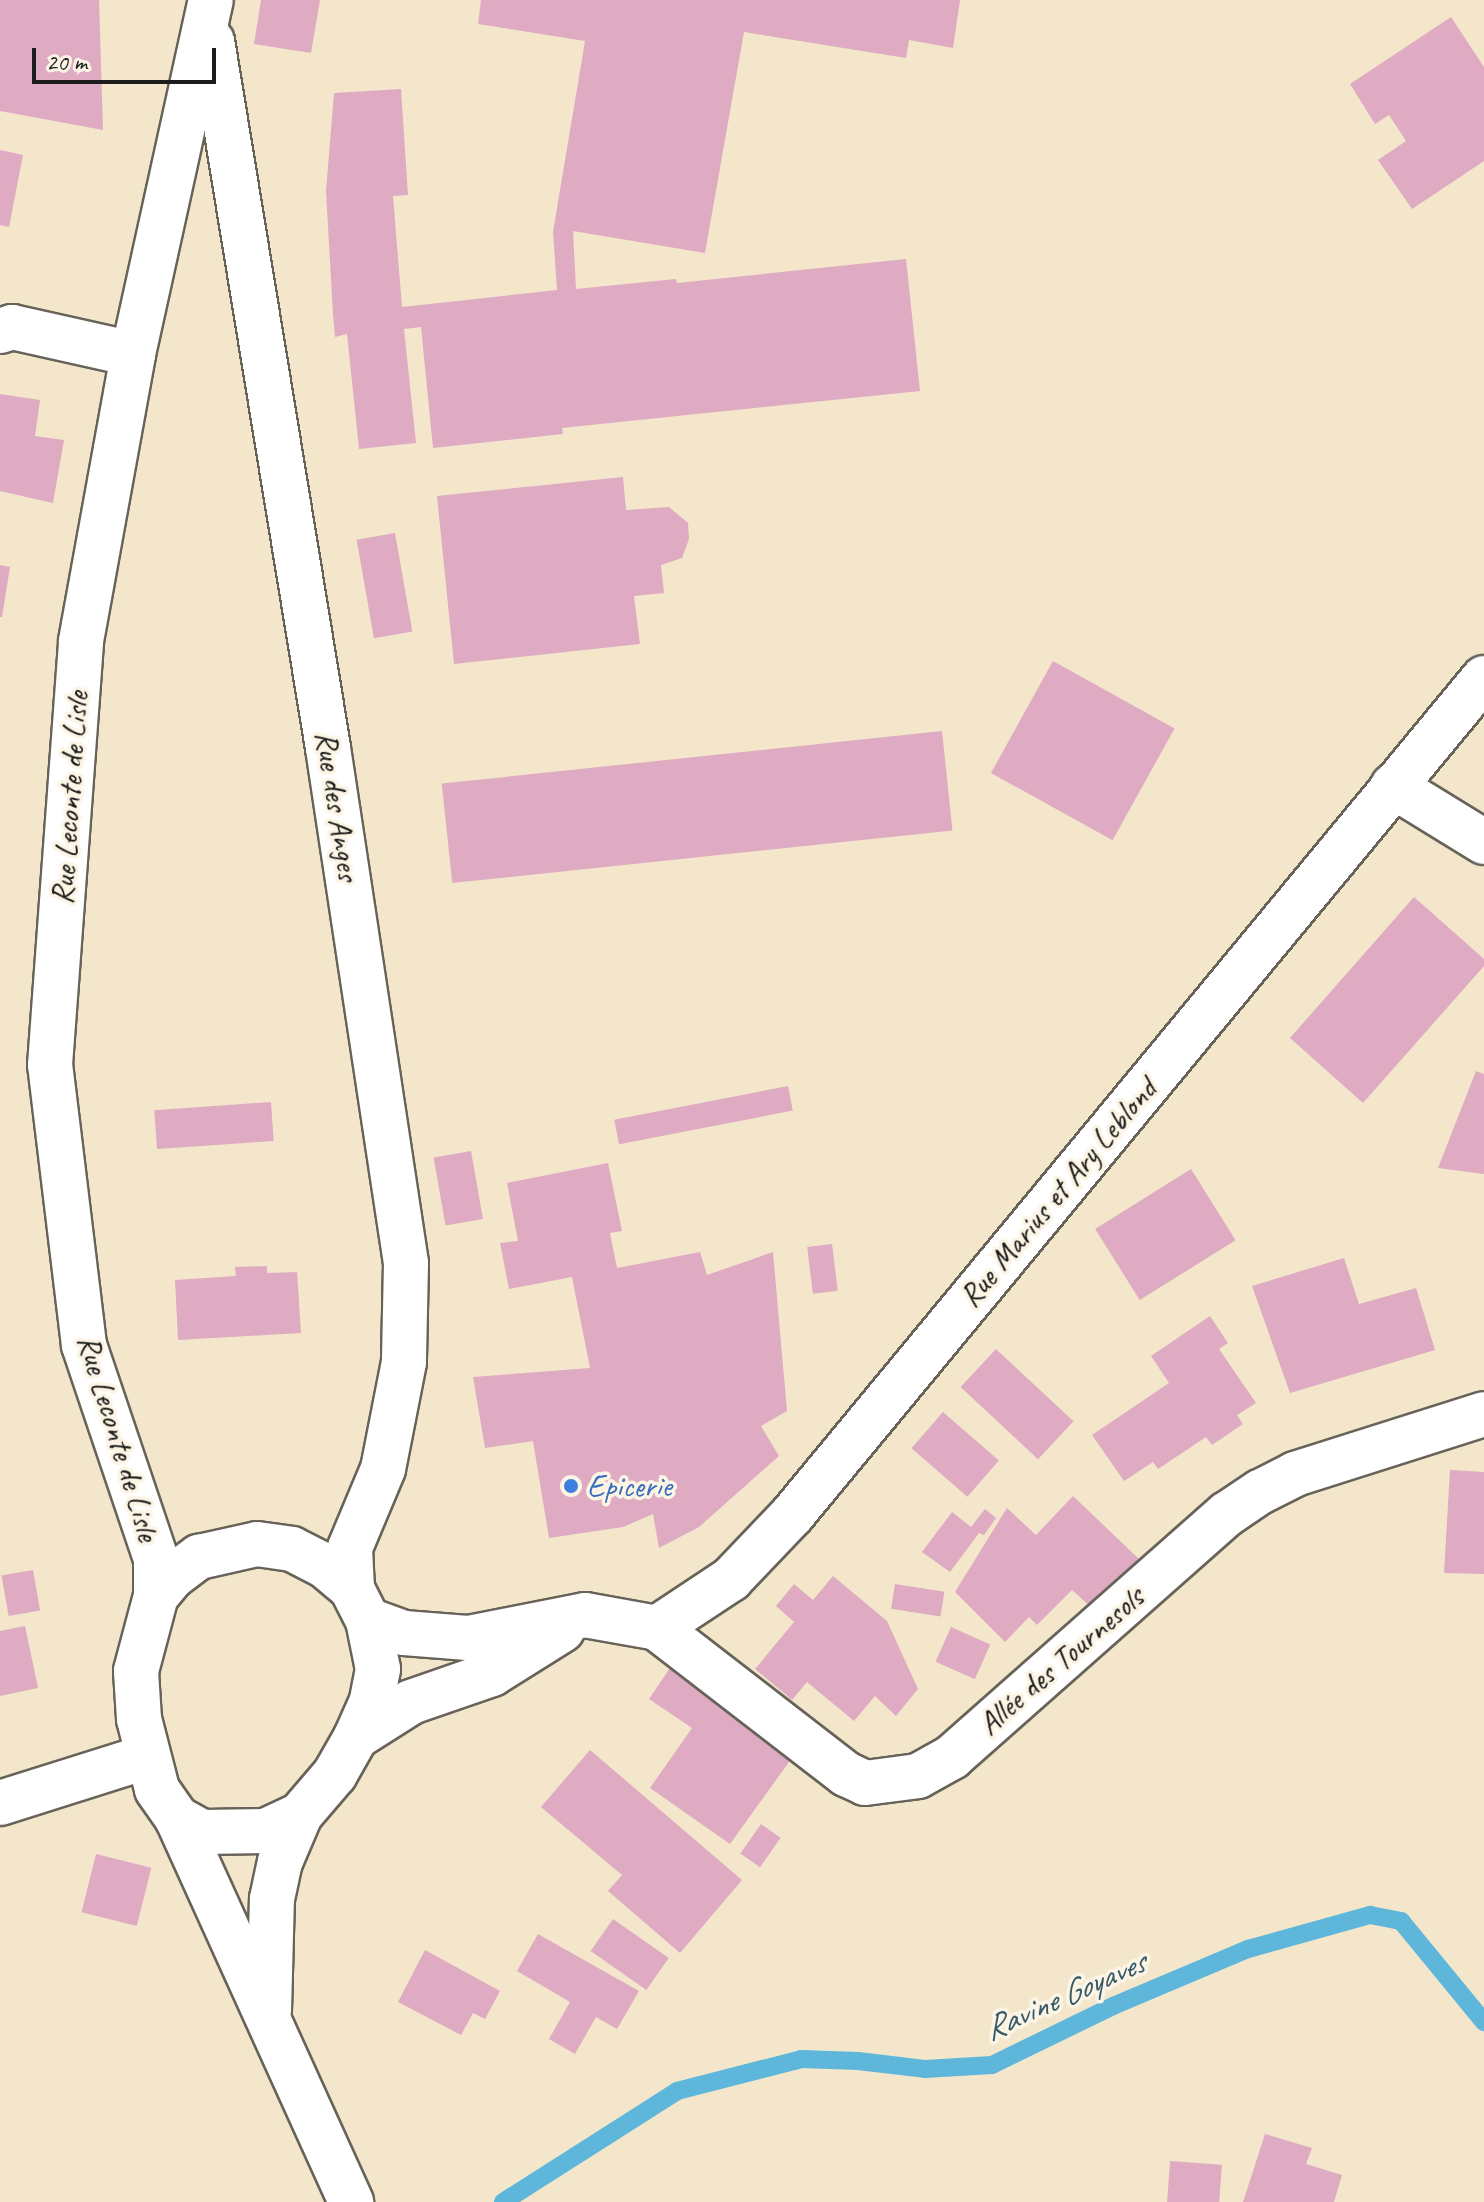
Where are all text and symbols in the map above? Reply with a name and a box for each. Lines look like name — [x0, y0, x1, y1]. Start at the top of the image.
scale bar — [36, 32, 220, 82]
text: 20 m — [46, 47, 87, 77]
street label: Rue Leconte de Lisle — [43, 690, 97, 906]
street label: Rue des Anges — [306, 729, 368, 883]
street label: Rue Marius et Ary Leblond — [951, 1071, 1165, 1315]
street label: Rue Leconte de Lisle — [68, 1330, 168, 1546]
place label: Epicerie — [587, 1467, 672, 1505]
marker: Epicerie — [562, 1477, 580, 1495]
street label: Allée des Tournesols — [970, 1579, 1152, 1743]
water label: Ravine Goyaves — [977, 1941, 1151, 2049]

